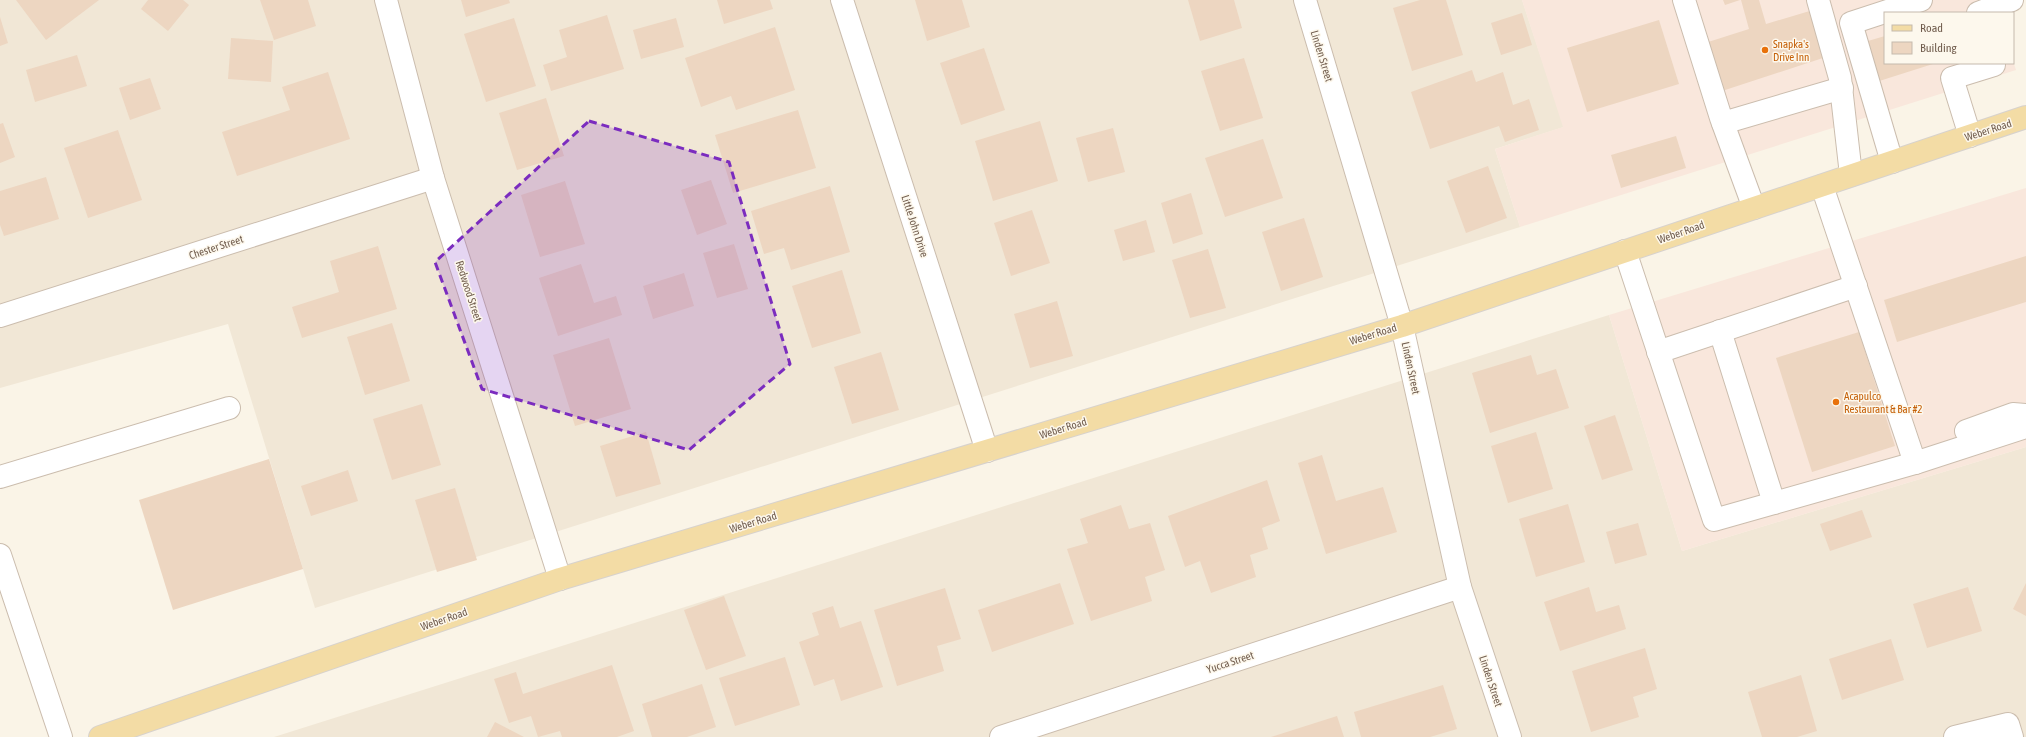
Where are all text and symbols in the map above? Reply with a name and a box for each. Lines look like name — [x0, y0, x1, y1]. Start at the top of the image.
legend — [1884, 12, 2014, 64]
text: Road — [1920, 21, 1943, 35]
street label: Linden Street — [1308, 29, 1336, 83]
place label: Snapka's Drive Inn — [1773, 38, 1809, 63]
text: Building — [1920, 41, 1958, 55]
marker: Snapka's Drive Inn — [1760, 45, 1770, 55]
street label: Weber Road — [1963, 117, 2013, 143]
street label: Little John Drive — [899, 193, 931, 259]
street label: Weber Road — [1656, 218, 1706, 246]
street label: Chester Street — [187, 233, 245, 261]
street label: Redwood Street — [454, 259, 484, 323]
street label: Weber Road — [1348, 321, 1398, 347]
street label: Linden Street — [1400, 341, 1422, 395]
place label: Acapulco Restaurant & Bar #2 — [1844, 390, 1922, 415]
marker: Acapulco Restaurant & Bar #2 — [1831, 397, 1841, 407]
street label: Weber Road — [1038, 415, 1088, 441]
street label: Weber Road — [728, 509, 778, 535]
street label: Weber Road — [419, 605, 469, 633]
street label: Yucca Street — [1205, 649, 1255, 675]
street label: Linden Street — [1477, 654, 1505, 708]

